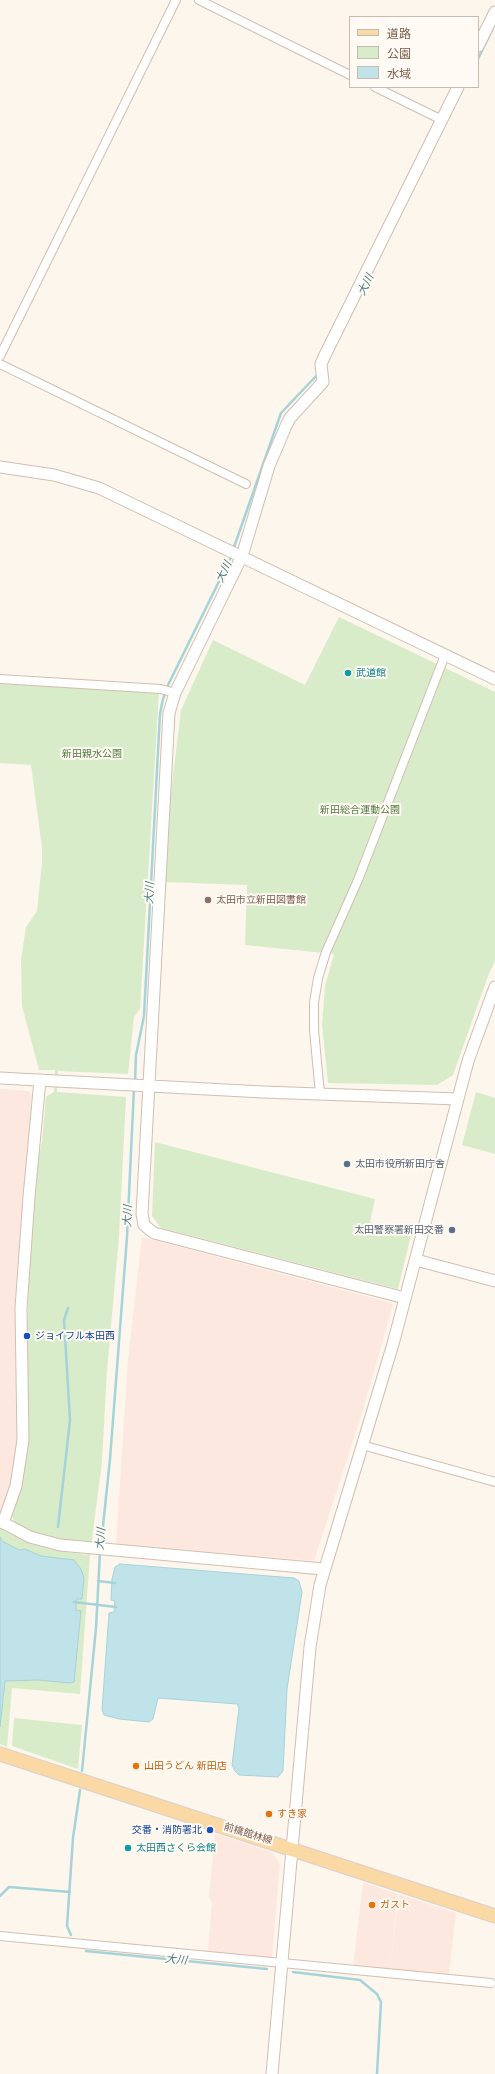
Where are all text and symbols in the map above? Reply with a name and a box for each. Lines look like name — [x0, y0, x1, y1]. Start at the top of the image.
legend — [349, 16, 479, 88]
text: 道路 — [387, 27, 411, 41]
text: 公園 — [387, 47, 411, 61]
text: 水域 — [387, 67, 411, 81]
water label: 大川 — [355, 272, 377, 298]
water label: 大川 — [213, 559, 235, 585]
place label: 武道館 — [356, 667, 386, 679]
marker: 武道館 — [343, 668, 353, 678]
park label: 新田親水公園 — [62, 748, 122, 760]
park label: 新田総合運動公園 — [320, 804, 400, 816]
water label: 大川 — [143, 882, 157, 904]
place label: 太田市立新田図書館 — [216, 894, 306, 906]
marker: 太田市立新田図書館 — [203, 895, 213, 905]
place label: 太田市役所新田庁舎 — [355, 1158, 445, 1170]
marker: 太田市役所新田庁舎 — [342, 1159, 352, 1169]
water label: 大川 — [121, 1205, 135, 1227]
place label: 太田警察署新田交番 — [354, 1224, 444, 1236]
marker: 太田警察署新田交番 — [447, 1225, 457, 1235]
place label: ジョイフル本田西 — [35, 1330, 115, 1342]
marker: ジョイフル本田西 — [22, 1331, 32, 1341]
water label: 大川 — [93, 1527, 109, 1551]
place label: 山田うどん 新田店 — [144, 1760, 227, 1772]
marker: 山田うどん 新田店 — [131, 1761, 141, 1771]
place label: すき家 — [277, 1808, 307, 1820]
marker: すき家 — [264, 1809, 274, 1819]
street label: 前橋館林線 — [222, 1821, 274, 1847]
place label: 交番・消防署北 — [132, 1824, 202, 1836]
marker: 交番・消防署北 — [205, 1825, 215, 1835]
place label: 太田西さくら会館 — [136, 1842, 216, 1854]
marker: 太田西さくら会館 — [123, 1843, 133, 1853]
place label: ガスト — [380, 1899, 410, 1911]
marker: ガスト — [367, 1900, 377, 1910]
water label: 大川 — [164, 1952, 188, 1968]

